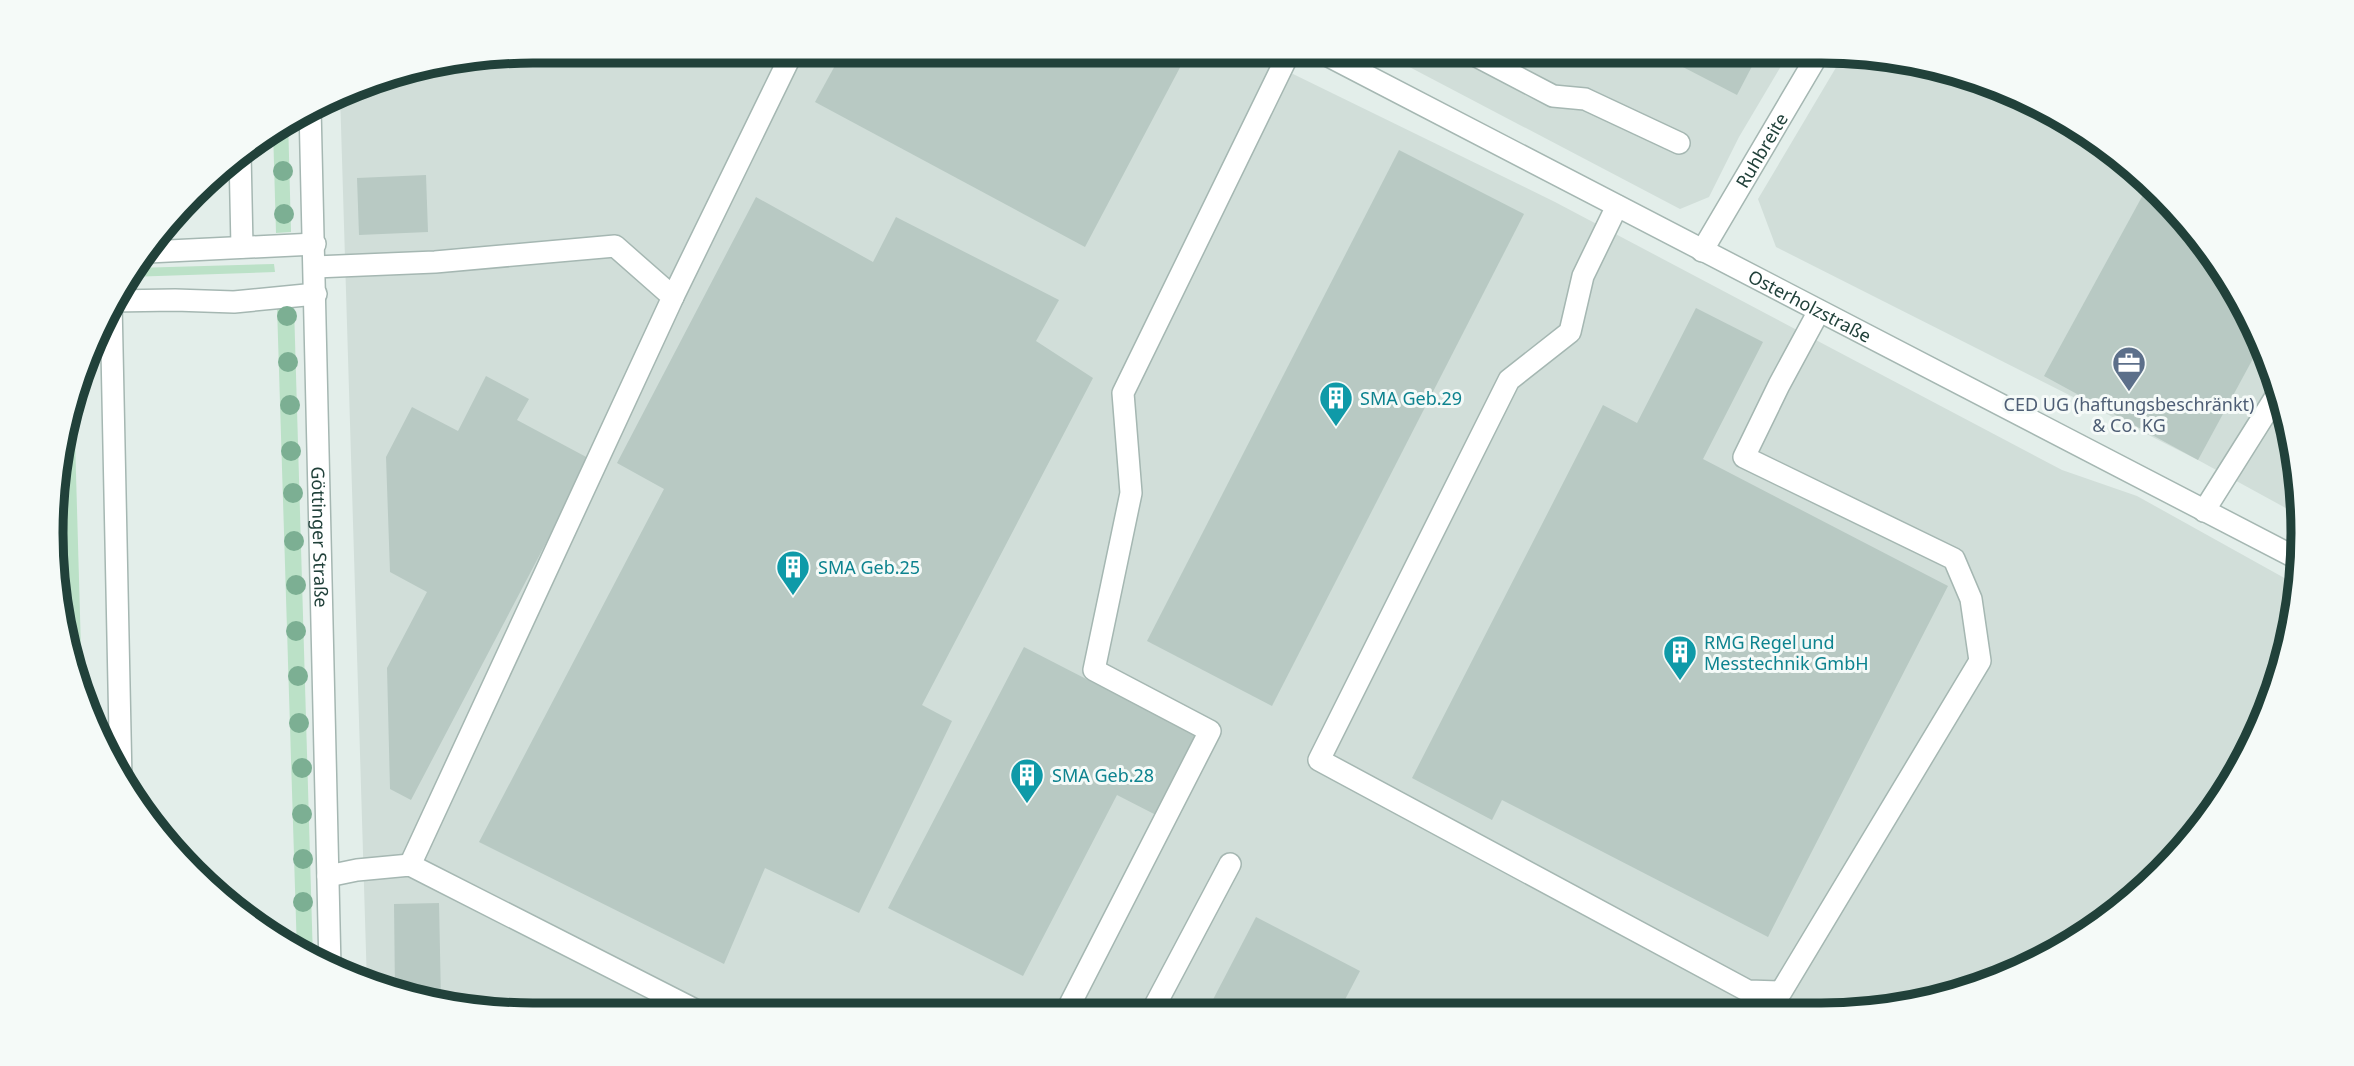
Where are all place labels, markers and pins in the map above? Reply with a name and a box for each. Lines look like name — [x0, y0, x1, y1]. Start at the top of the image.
office icon: CED UG (haftungsbeschränkt) & Co. KG — [2110, 344, 2148, 393]
building icon: SMA Geb.29 — [1317, 379, 1355, 428]
place label: SMA Geb.29 — [1360, 386, 1462, 410]
place label: CED UG (haftungsbeschränkt) & Co. KG — [2004, 392, 2254, 437]
building icon: SMA Geb.25 — [774, 548, 812, 597]
place label: SMA Geb.25 — [818, 555, 920, 579]
place label: RMG Regel und Messtechnik GmbH — [1704, 630, 1869, 675]
building icon: RMG Regel und Messtechnik GmbH — [1661, 633, 1699, 682]
building icon: SMA Geb.28 — [1008, 756, 1046, 805]
place label: SMA Geb.28 — [1052, 763, 1154, 787]

